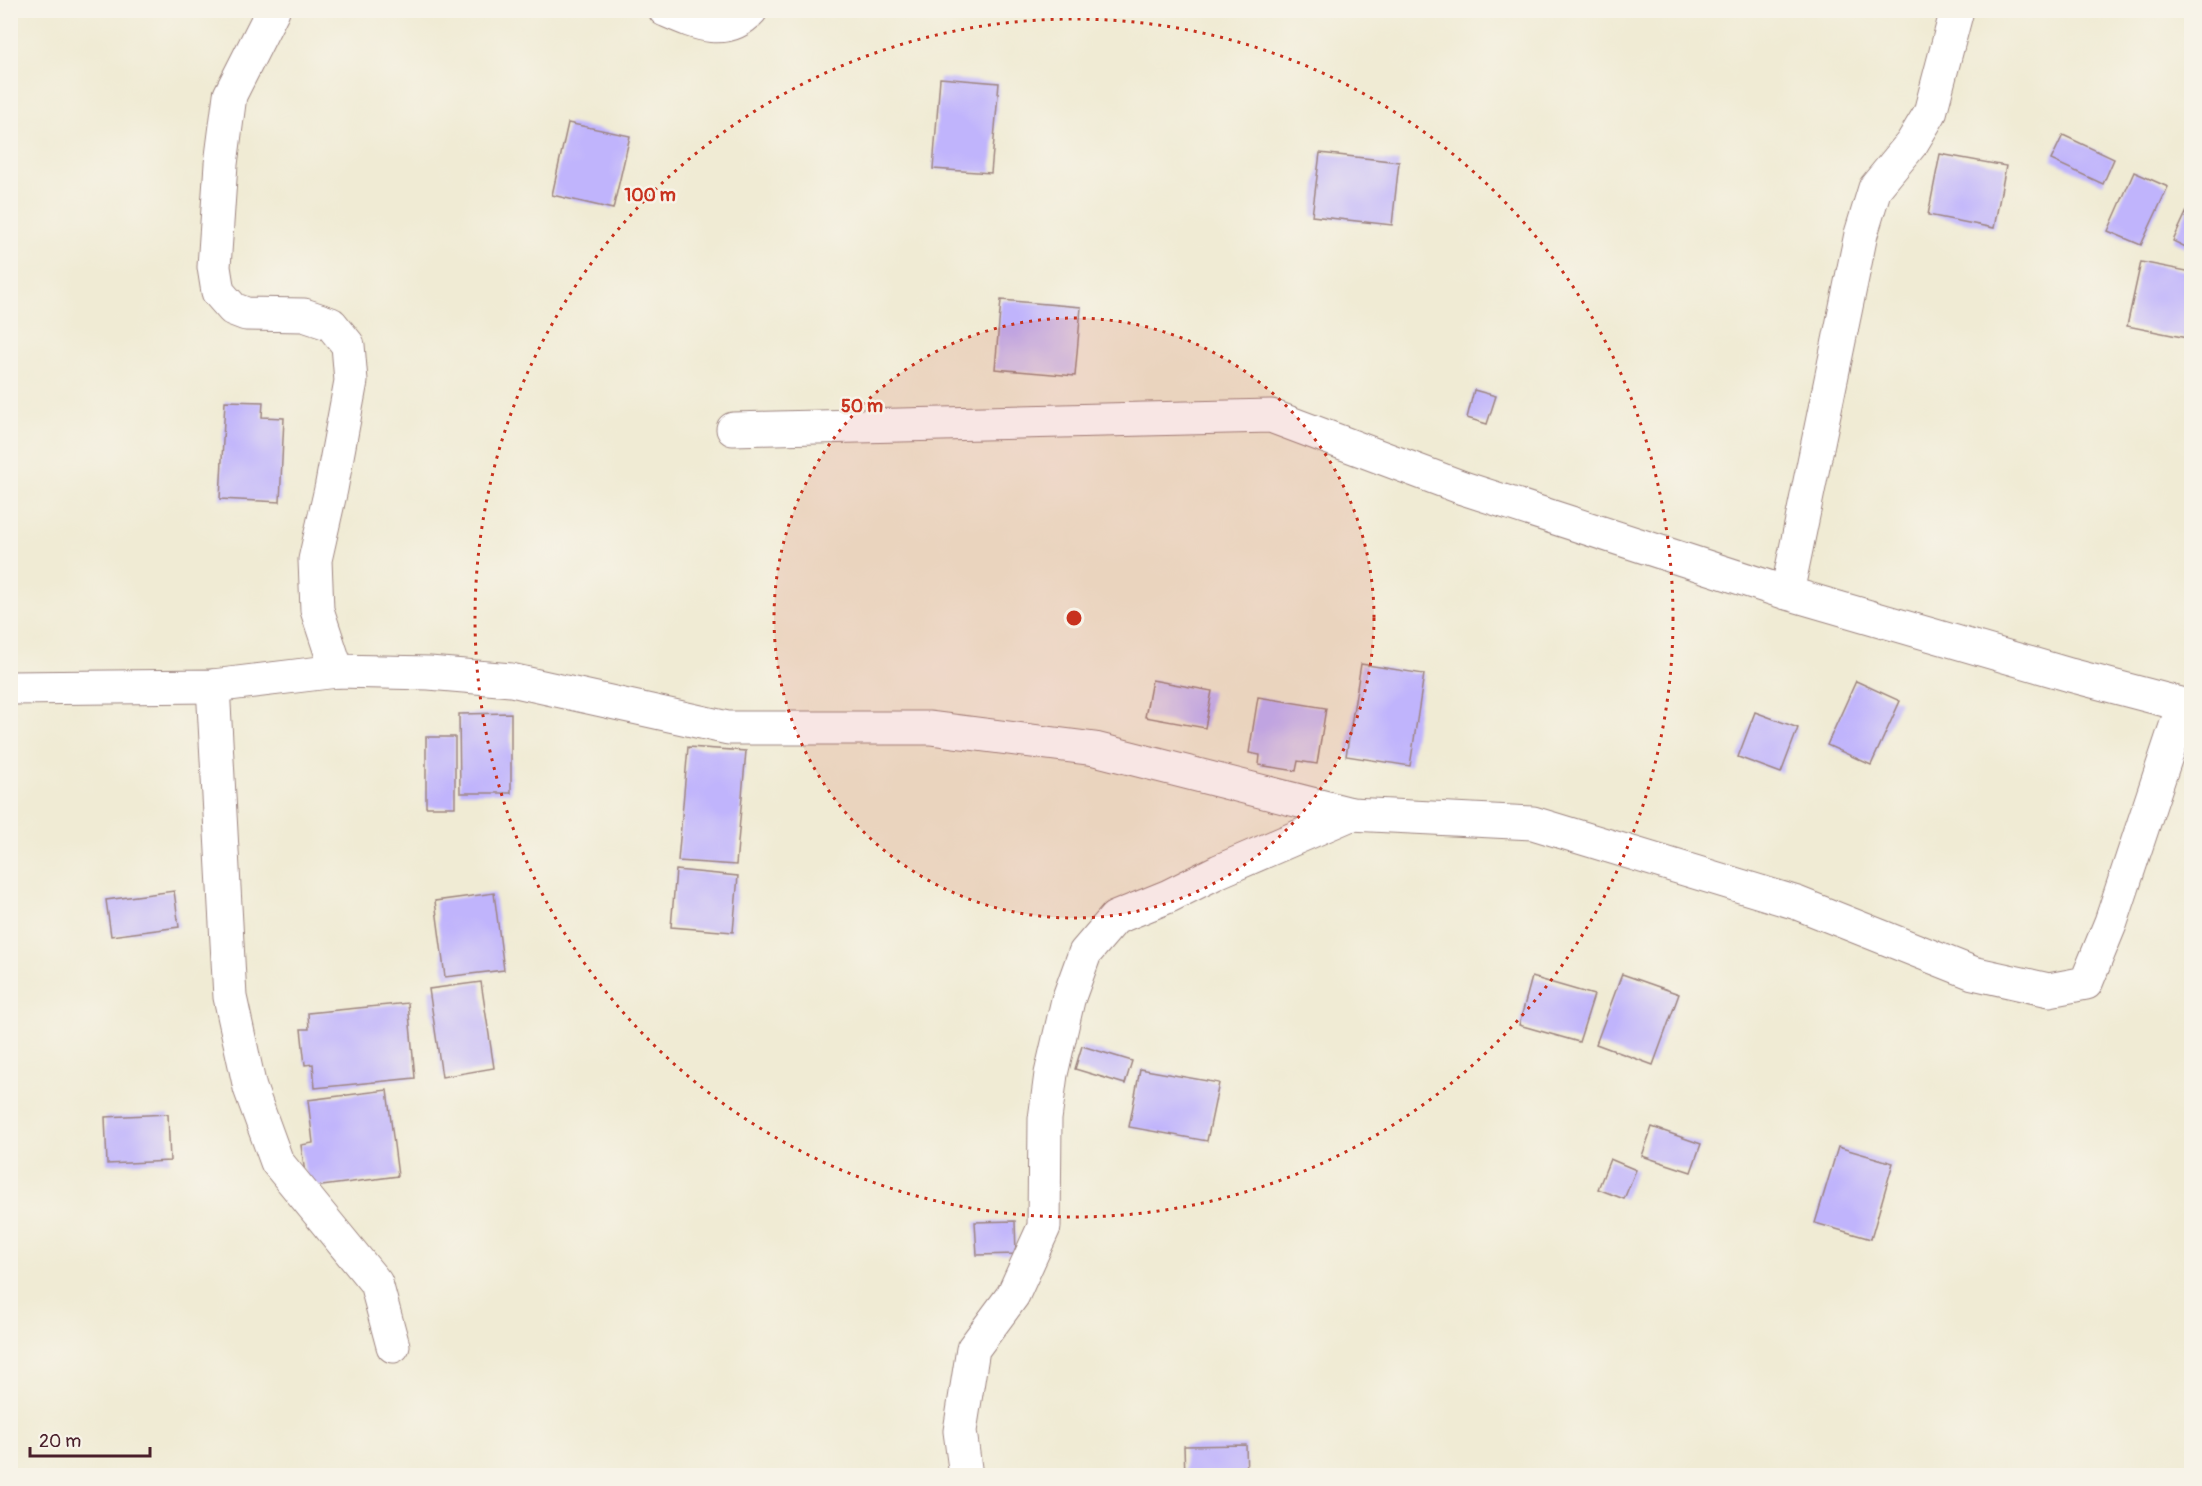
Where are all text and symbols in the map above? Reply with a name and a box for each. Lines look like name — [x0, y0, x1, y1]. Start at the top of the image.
text: 100 m — [624, 184, 676, 207]
text: 50 m — [841, 395, 883, 418]
centre of rings — [1064, 608, 1084, 628]
scale bar — [30, 1420, 150, 1458]
text: 20 m — [39, 1430, 81, 1453]

